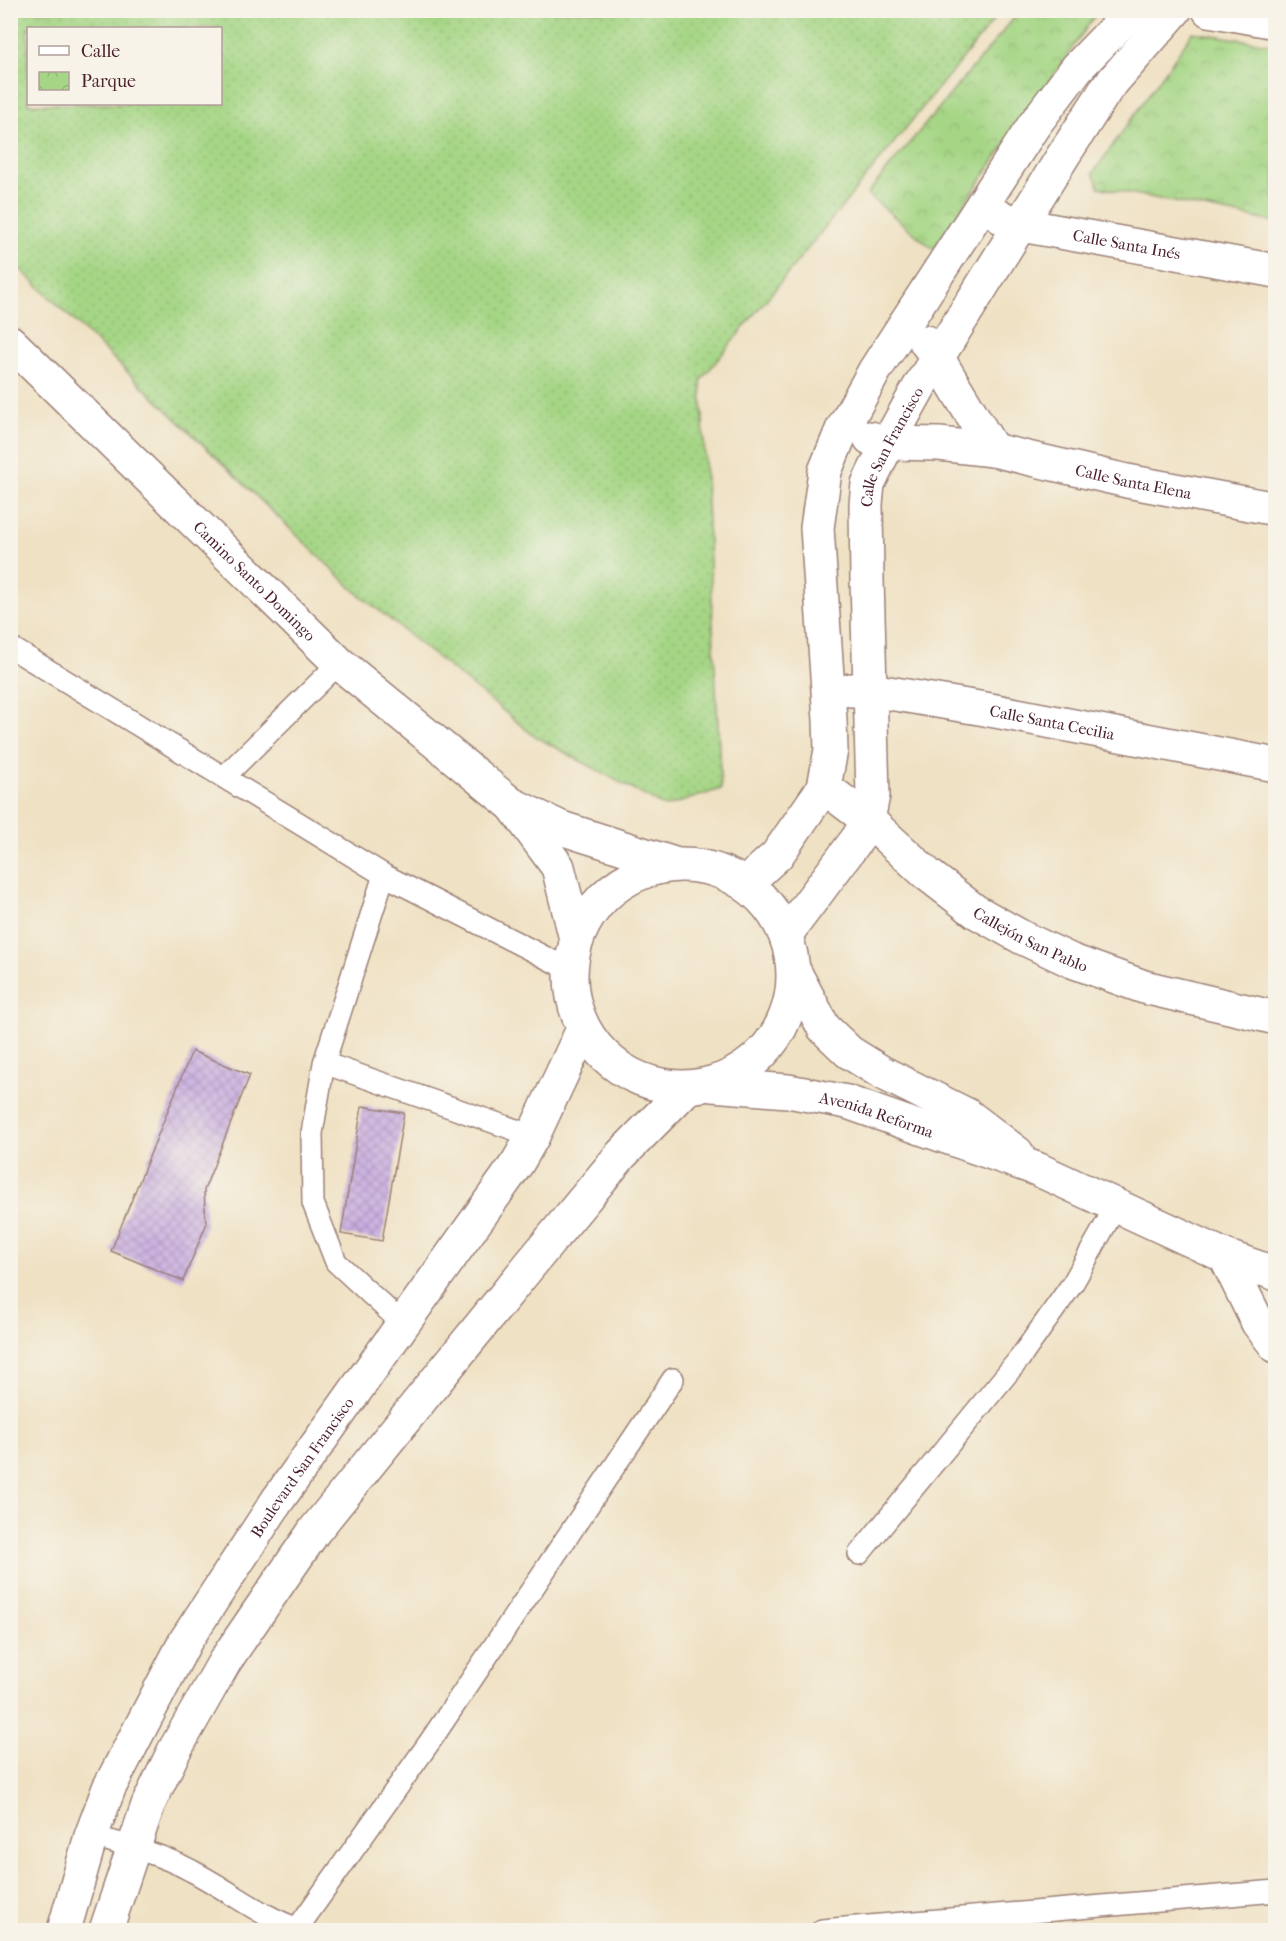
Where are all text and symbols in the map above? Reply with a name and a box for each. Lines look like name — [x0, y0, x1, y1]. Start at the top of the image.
legend — [27, 27, 222, 105]
text: Calle — [81, 41, 120, 62]
text: Parque — [81, 71, 136, 92]
street label: Calle Santa Inés — [1071, 226, 1182, 264]
street label: Calle San Francisco — [857, 384, 927, 508]
street label: Calle Santa Elena — [1073, 460, 1194, 503]
street label: Camino Santo Domingo — [189, 517, 320, 645]
street label: Calle Santa Cecilia — [988, 701, 1117, 744]
street label: Callejón San Pablo — [970, 903, 1090, 976]
street label: Avenida Reforma — [817, 1088, 937, 1142]
street label: Boulevard San Francisco — [247, 1394, 358, 1541]

